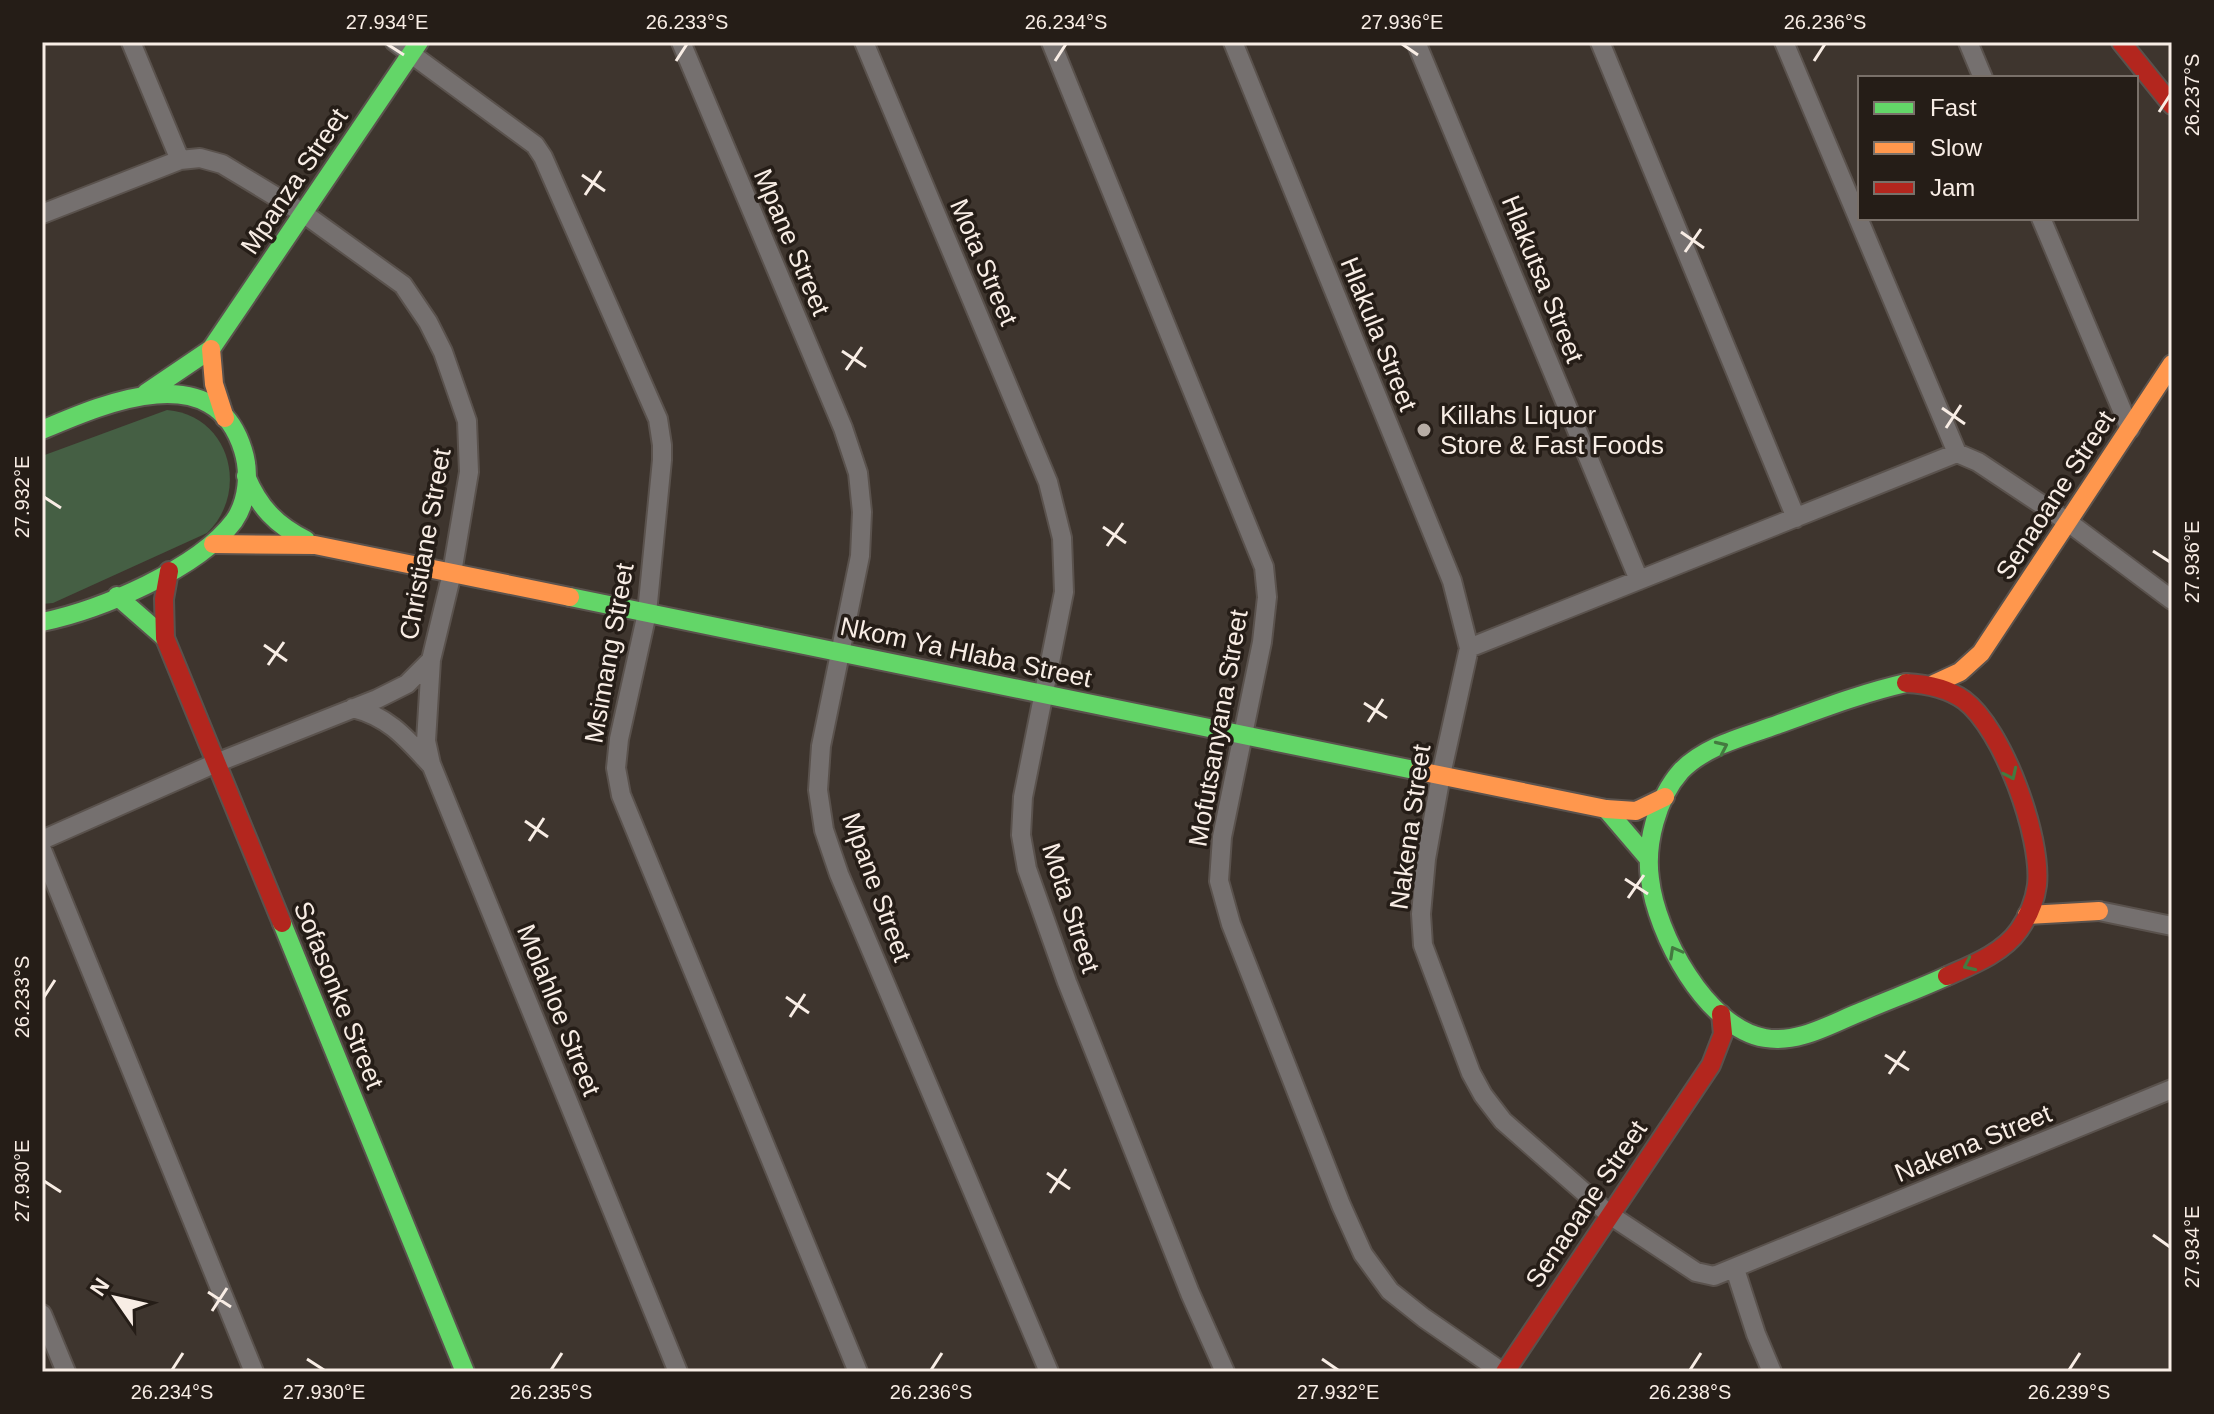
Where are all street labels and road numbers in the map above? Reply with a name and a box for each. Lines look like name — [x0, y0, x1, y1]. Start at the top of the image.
street label: Mpanza Street — [234, 102, 354, 259]
street label: Mpane Street — [748, 164, 837, 320]
street label: Hlakutsa Street — [1496, 191, 1590, 368]
street label: Mota Street — [944, 194, 1024, 330]
street label: Hlakula Street — [1335, 253, 1424, 416]
street label: Senaoane Street — [1989, 404, 2121, 585]
street label: Christiane Street — [393, 445, 457, 642]
street label: Msimang Street — [578, 560, 640, 745]
street label: Mofutsanyana Street — [1182, 606, 1254, 849]
street label: Nkom Ya Hlaba Street — [838, 611, 1095, 693]
street label: Nakena Street — [1384, 742, 1437, 911]
street label: Mpane Street — [836, 809, 918, 966]
street label: Mota Street — [1036, 839, 1106, 977]
street label: Sofasonke Street — [288, 897, 391, 1094]
street label: Molahloe Street — [511, 920, 607, 1101]
street label: Nakena Street — [1890, 1098, 2056, 1188]
street label: Senaoane Street — [1519, 1114, 1653, 1293]

